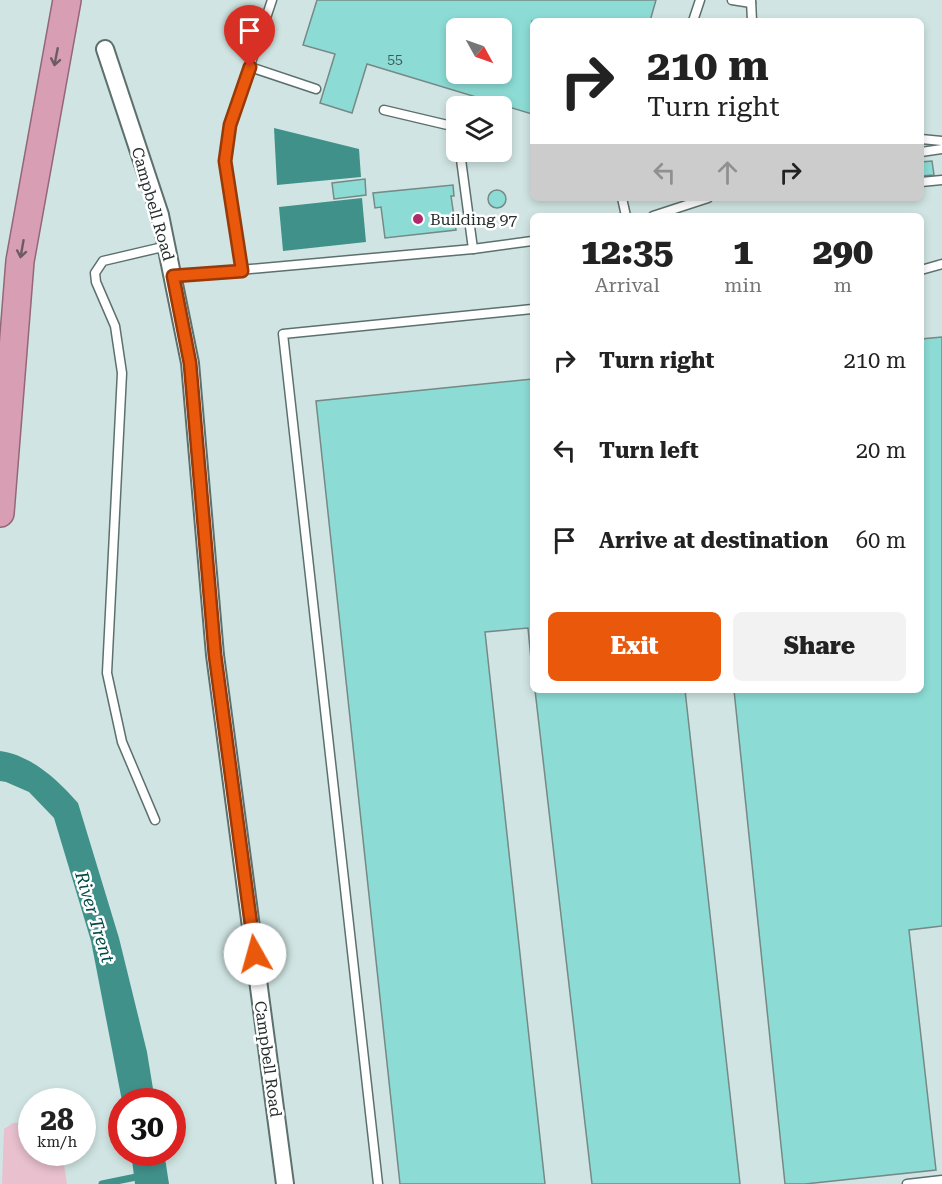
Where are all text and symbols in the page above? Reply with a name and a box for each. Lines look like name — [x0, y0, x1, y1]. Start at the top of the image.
pin — [224, 5, 275, 67]
icon: arrive — [233, 14, 266, 47]
north arrow — [446, 18, 512, 84]
map controls — [446, 18, 512, 162]
text: 210 m — [647, 41, 769, 90]
icon: right — [548, 42, 626, 120]
one-way arrow — [50, 47, 61, 67]
house number: 55 — [387, 51, 403, 67]
text: Turn right — [647, 91, 780, 123]
button: layers — [446, 96, 512, 162]
street label: Campbell Road — [128, 145, 178, 263]
icon: left — [648, 156, 681, 189]
icon: ahead — [711, 156, 744, 189]
icon: right — [774, 156, 807, 189]
place label: Building 97 — [430, 210, 517, 229]
marker: Building 97 — [411, 212, 425, 226]
text: 12:35 — [581, 231, 673, 273]
text: 1 — [733, 231, 753, 273]
text: 290 — [813, 231, 873, 273]
one-way arrow — [16, 239, 27, 259]
text: Arrival — [595, 273, 660, 297]
text: min — [724, 273, 762, 297]
text: m — [834, 273, 852, 297]
icon: right — [548, 344, 581, 377]
text: Turn right — [599, 348, 714, 373]
text: 210 m — [843, 348, 906, 373]
icon: left — [548, 434, 581, 467]
text: Turn left — [599, 438, 699, 463]
text: 20 m — [856, 438, 906, 463]
icon: arrive — [548, 524, 581, 557]
text: Arrive at destination — [599, 528, 828, 553]
text: 60 m — [856, 528, 906, 553]
button: Exit — [548, 612, 721, 681]
button: Share — [733, 612, 906, 681]
water label: River Trent — [71, 868, 119, 966]
position arrow — [223, 922, 287, 986]
street label: Campbell Road — [250, 1000, 286, 1118]
speed limit sign: 30 — [108, 1088, 186, 1166]
text: 28 — [40, 1102, 74, 1137]
text: km/h — [37, 1133, 77, 1151]

